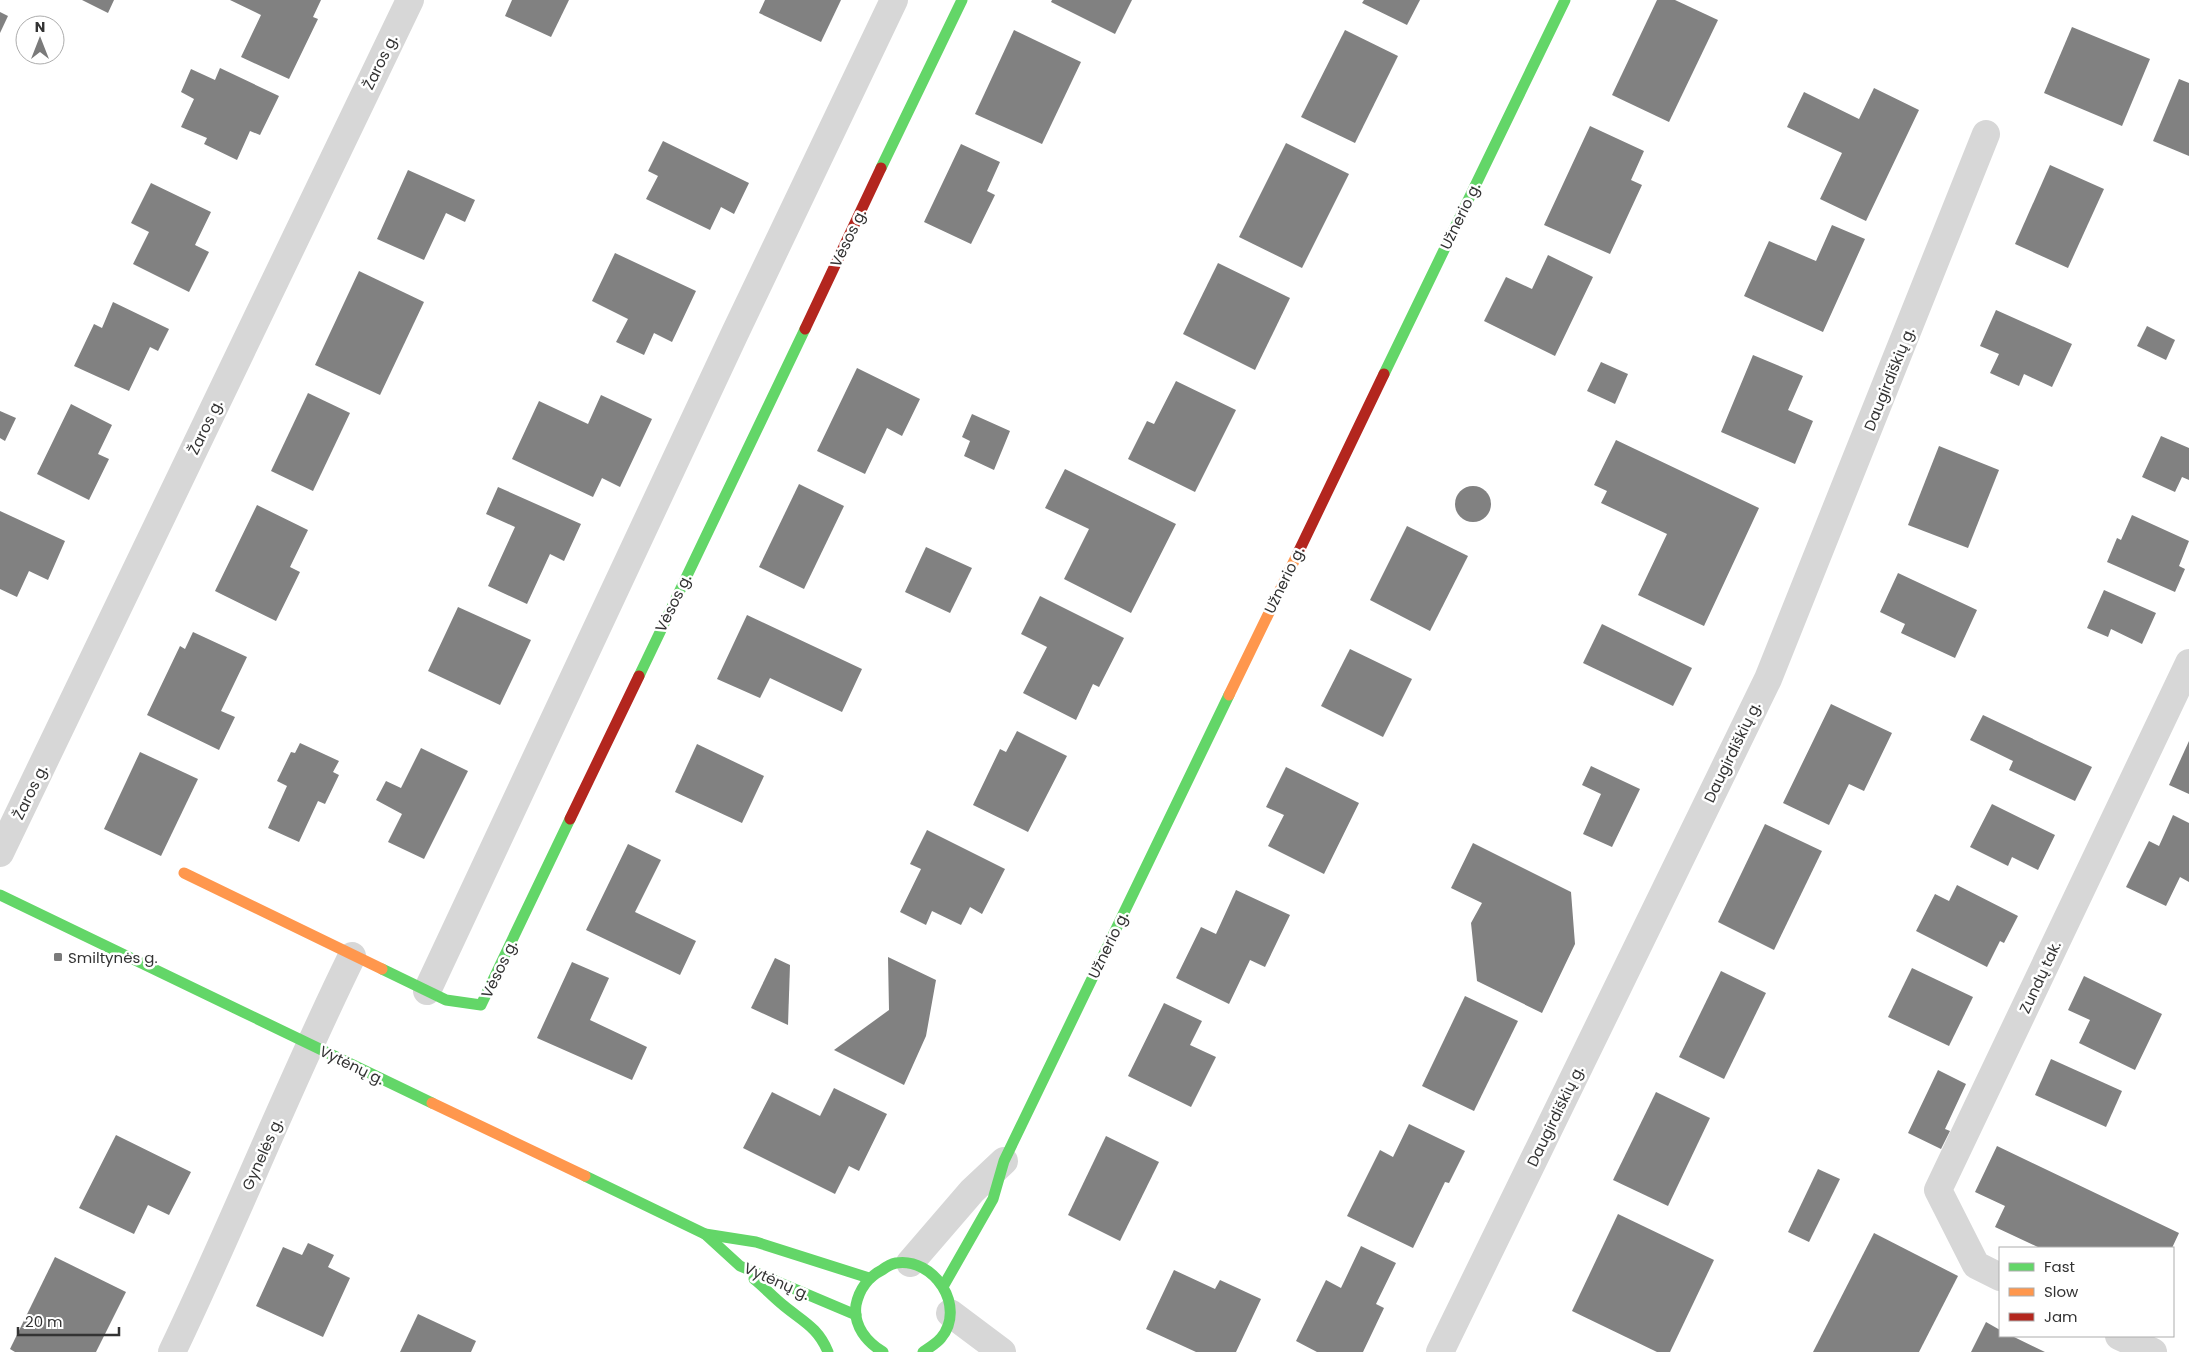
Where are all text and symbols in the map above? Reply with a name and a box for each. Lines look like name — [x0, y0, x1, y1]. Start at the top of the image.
north arrow — [15, 15, 65, 65]
text: N — [35, 17, 45, 37]
street label: Žaros g. — [358, 31, 402, 93]
street label: Užnerio g. — [1435, 179, 1485, 253]
street label: Vėsos g. — [825, 206, 871, 270]
street label: Daugirdiškių g. — [1859, 324, 1919, 434]
street label: Žaros g. — [183, 396, 227, 458]
street label: Užnerio g. — [1259, 543, 1309, 617]
street label: Vėsos g. — [650, 571, 696, 635]
street label: Daugirdiškių g. — [1699, 698, 1765, 806]
street label: Žaros g. — [8, 761, 52, 823]
street label: Užnerio g. — [1083, 908, 1133, 982]
street label: Vėsos g. — [476, 937, 522, 1001]
street label: Zundų tak. — [2014, 937, 2066, 1017]
place label: Smiltynės g. — [68, 947, 158, 968]
marker: Smiltynės g. — [52, 951, 64, 963]
street label: Vytėnų g. — [316, 1040, 388, 1090]
street label: Daugirdiškių g. — [1522, 1062, 1588, 1170]
street label: Gynelės g. — [237, 1114, 287, 1194]
legend — [1999, 1247, 2174, 1337]
text: Fast — [2044, 1256, 2075, 1277]
street label: Vytėnų g. — [741, 1257, 813, 1305]
text: Slow — [2044, 1281, 2079, 1302]
scale bar — [18, 1304, 119, 1336]
text: Jam — [2044, 1306, 2078, 1327]
text: 20 m — [25, 1311, 63, 1332]

